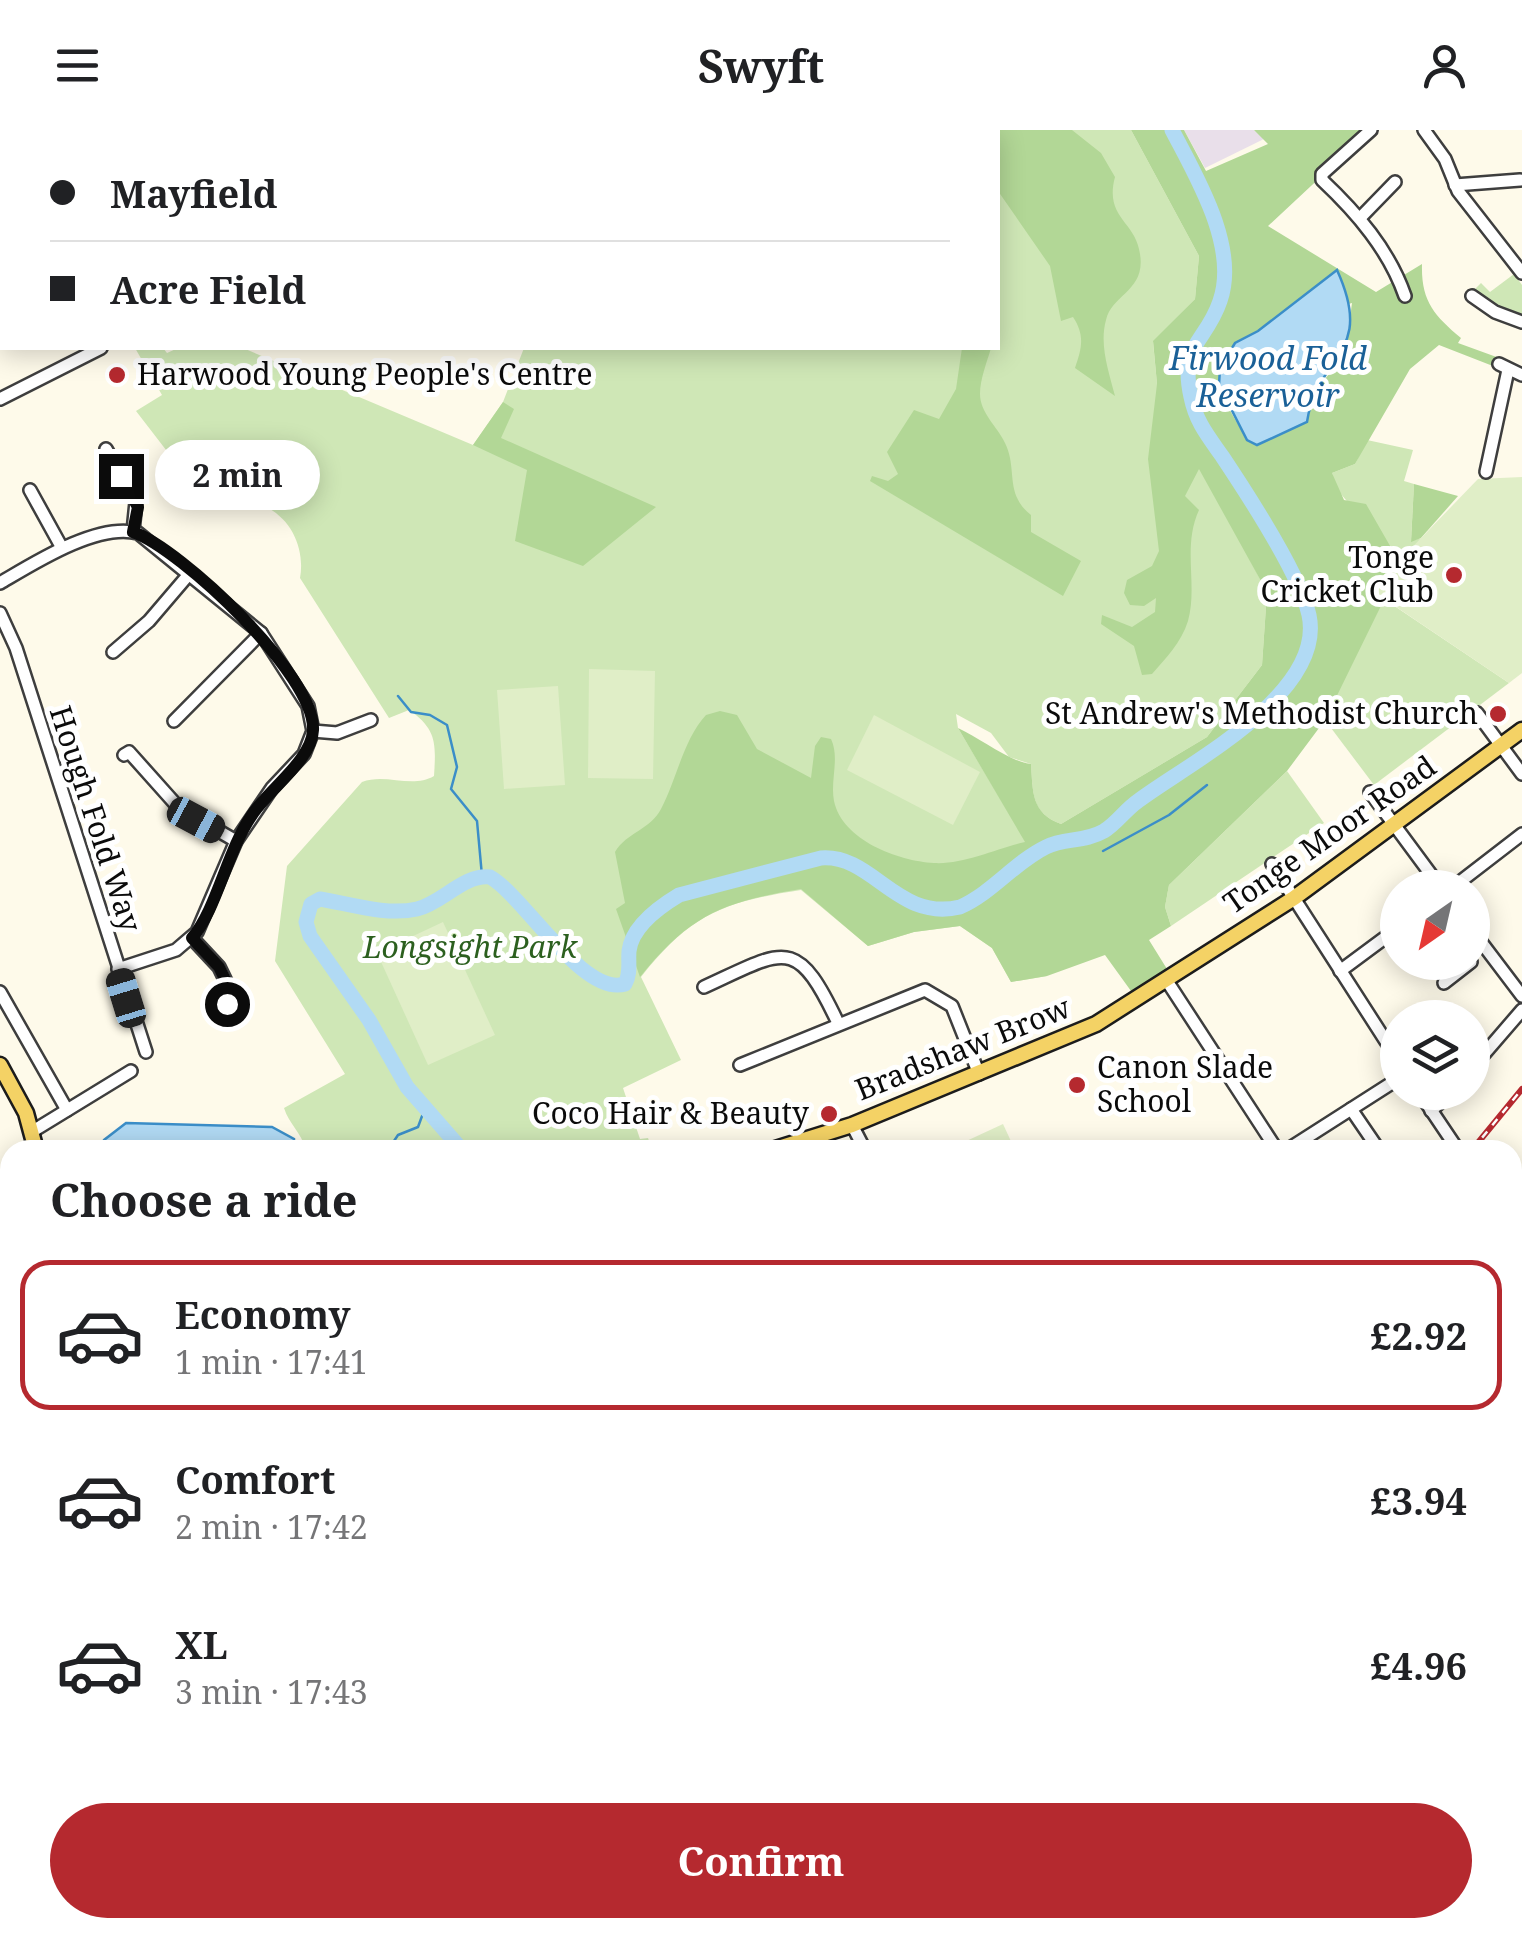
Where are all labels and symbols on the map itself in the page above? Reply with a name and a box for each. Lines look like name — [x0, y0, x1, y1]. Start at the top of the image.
water label: Firwood Fold Reservoir — [1168, 336, 1367, 416]
place label: Harwood Young People's Centre — [137, 353, 593, 394]
marker: Harwood Young People's Centre — [106, 364, 128, 386]
callout: 2 min — [156, 441, 321, 511]
route end — [99, 454, 144, 499]
place label: Tonge Cricket Club — [1261, 536, 1434, 611]
marker: Tonge Cricket Club — [1443, 564, 1465, 586]
place label: St Andrew's Methodist Church — [1045, 692, 1478, 733]
street label: Hough Fold Way — [41, 700, 152, 937]
marker: St Andrew's Methodist Church — [1487, 703, 1509, 725]
street label: Tonge Moor Road — [1215, 745, 1444, 922]
car — [162, 793, 230, 847]
north arrow — [1380, 870, 1490, 980]
park label: Longsight Park — [362, 926, 578, 967]
car — [103, 965, 149, 1031]
route start — [205, 982, 250, 1027]
street label: Bradshaw Brow — [849, 986, 1076, 1109]
place label: Canon Slade School — [1097, 1046, 1273, 1121]
marker: Canon Slade School — [1066, 1074, 1088, 1096]
place label: Coco Hair & Beauty — [532, 1092, 809, 1133]
marker: Coco Hair & Beauty — [818, 1103, 840, 1125]

